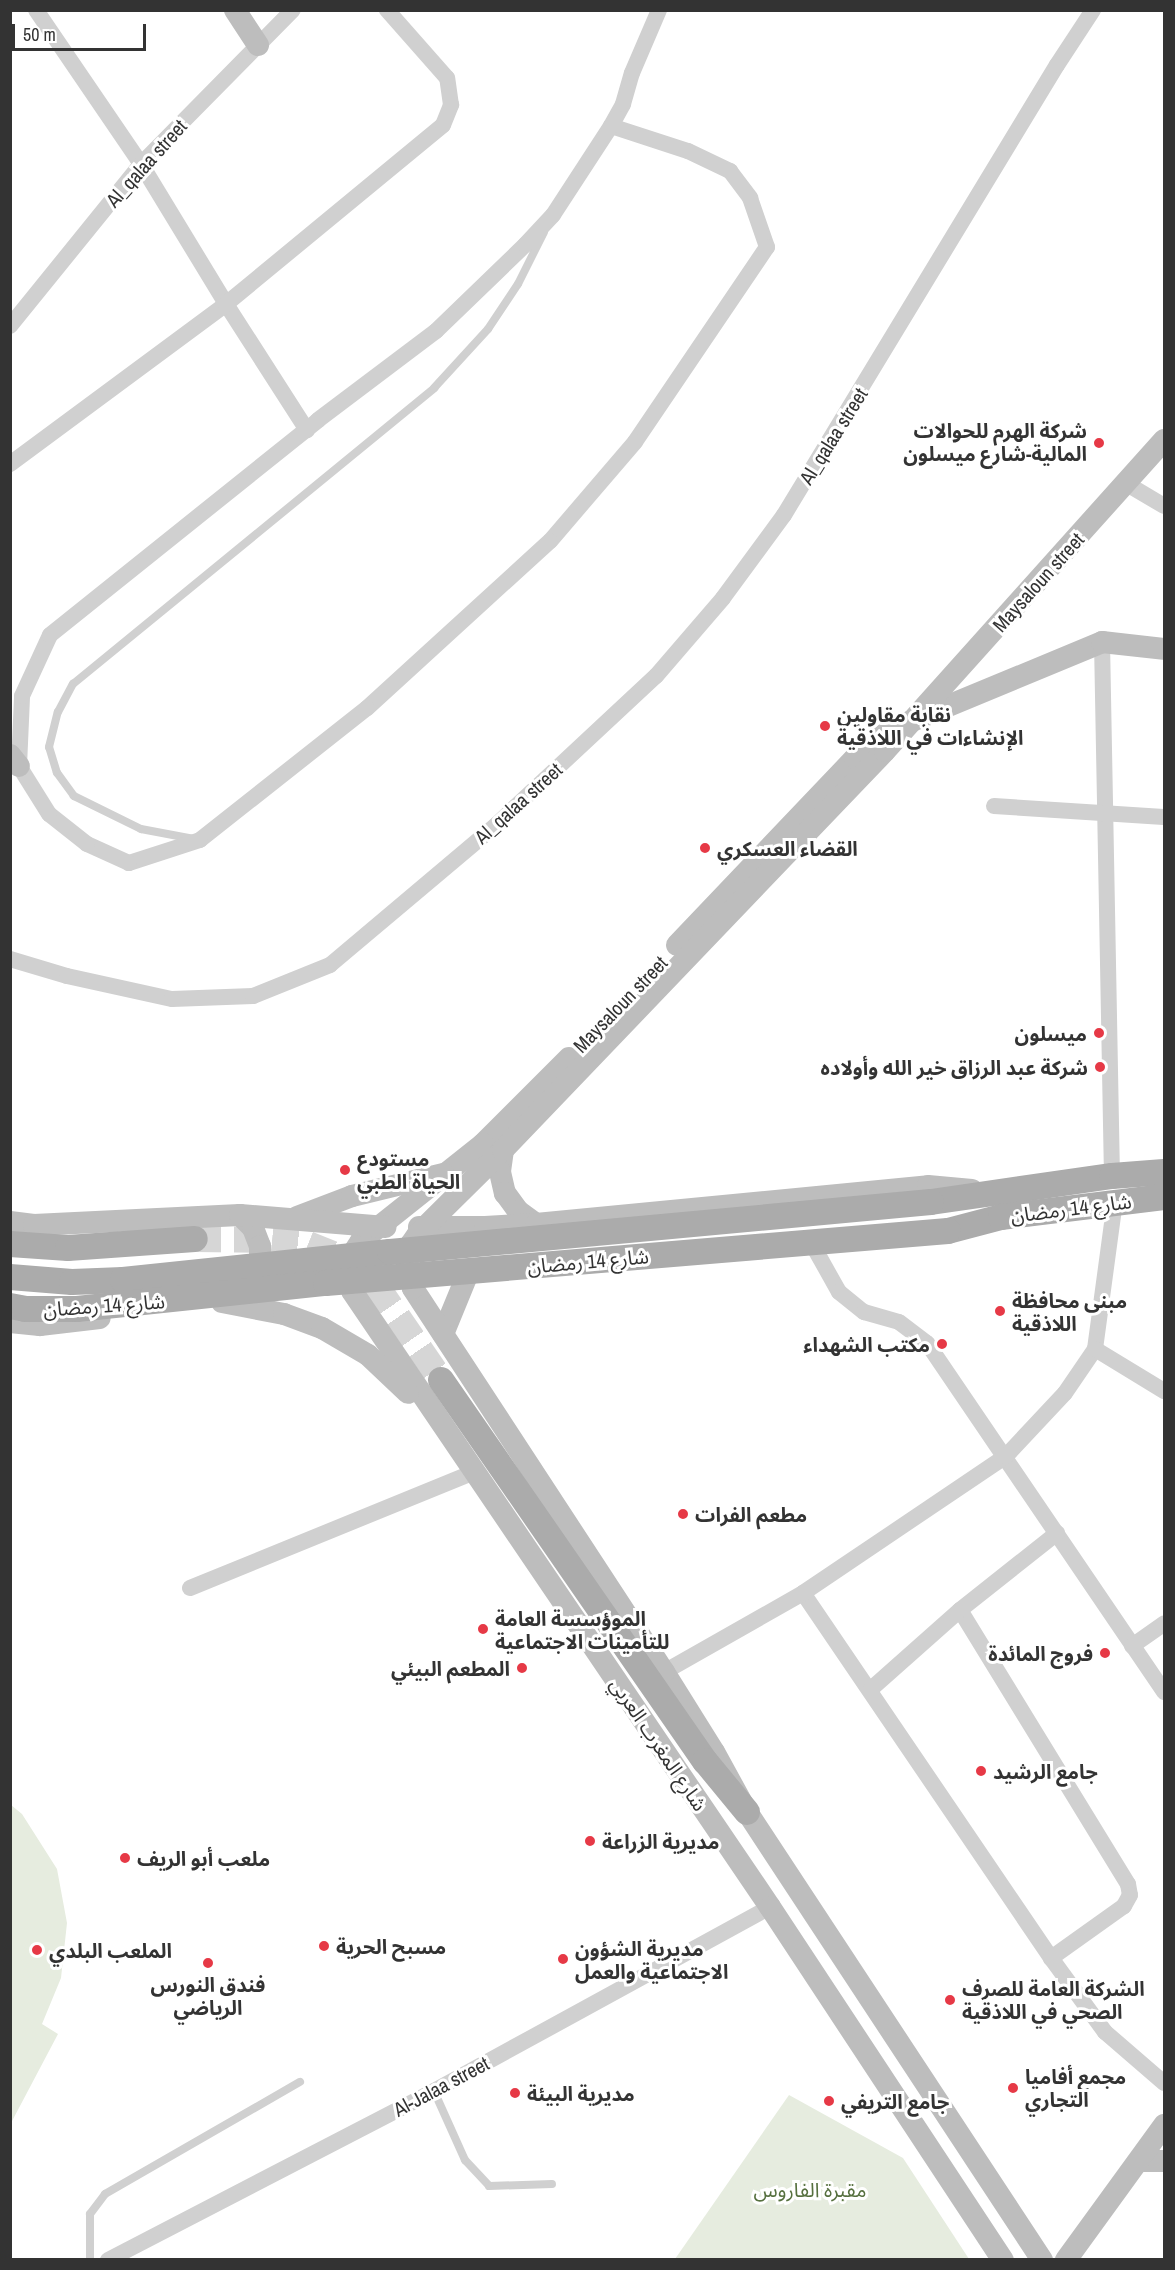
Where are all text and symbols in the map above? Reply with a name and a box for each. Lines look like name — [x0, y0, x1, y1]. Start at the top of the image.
scale bar — [15, 12, 148, 50]
text: 50 m — [23, 22, 56, 47]
street label: Al_qalaa street — [100, 114, 192, 212]
street label: Al_qalaa street — [794, 383, 872, 489]
place label: شركة الهرم للحوالات المالية-شارع ميسلون — [903, 419, 1087, 466]
marker: شركة الهرم للحوالات المالية-شارع ميسلون — [1092, 436, 1106, 450]
street label: Maysaloun street — [987, 528, 1089, 636]
place label: نقابة مقاولين الإنشاءات في اللاذقية — [837, 702, 1023, 749]
marker: نقابة مقاولين الإنشاءات في اللاذقية — [818, 719, 832, 733]
street label: Al_qalaa street — [469, 757, 567, 849]
place label: القضاء العسكري — [717, 836, 858, 860]
marker: القضاء العسكري — [698, 841, 712, 855]
street label: Maysaloun street — [568, 951, 672, 1057]
place label: ميسلون — [1015, 1021, 1087, 1045]
marker: ميسلون — [1092, 1026, 1106, 1040]
place label: شركة عبد الرزاق خير الله وأولاده — [820, 1055, 1088, 1079]
marker: شركة عبد الرزاق خير الله وأولاده — [1093, 1060, 1107, 1074]
place label: مستودع الحياة الطبي — [357, 1146, 460, 1193]
marker: مستودع الحياة الطبي — [338, 1163, 352, 1177]
street label: شارع 14 رمضان — [1009, 1189, 1133, 1227]
street label: شارع 14 رمضان — [526, 1244, 650, 1278]
place label: مبنى محافظة اللاذقية — [1012, 1288, 1127, 1335]
street label: شارع 14 رمضان — [42, 1289, 166, 1321]
marker: مبنى محافظة اللاذقية — [993, 1304, 1007, 1318]
place label: مكتب الشهداء — [803, 1332, 930, 1356]
marker: مكتب الشهداء — [935, 1337, 949, 1351]
place label: مطعم الفرات — [695, 1502, 807, 1526]
marker: مطعم الفرات — [676, 1507, 690, 1521]
place label: الموؤسسة العامة للتأمينات الاجتماعية — [495, 1606, 669, 1653]
marker: الموؤسسة العامة للتأمينات الاجتماعية — [476, 1622, 490, 1636]
place label: فروج المائدة — [988, 1641, 1093, 1665]
marker: فروج المائدة — [1098, 1646, 1112, 1660]
place label: المطعم البيئي — [391, 1656, 510, 1680]
marker: المطعم البيئي — [515, 1661, 529, 1675]
street label: شارع المغرب العربي — [606, 1673, 712, 1815]
place label: جامع الرشيد — [993, 1759, 1098, 1783]
marker: جامع الرشيد — [974, 1764, 988, 1778]
place label: مديرية الزراعة — [602, 1829, 719, 1853]
marker: مديرية الزراعة — [583, 1834, 597, 1848]
place label: ملعب أبو الريف — [137, 1846, 270, 1870]
marker: ملعب أبو الريف — [118, 1851, 132, 1865]
place label: مسبح الحرية — [336, 1934, 446, 1958]
place label: مديرية الشؤون الاجتماعية والعمل — [575, 1936, 728, 1983]
place label: الملعب البلدي — [49, 1938, 172, 1962]
marker: مسبح الحرية — [317, 1939, 331, 1953]
marker: الملعب البلدي — [30, 1943, 44, 1957]
marker: مديرية الشؤون الاجتماعية والعمل — [556, 1952, 570, 1966]
marker: فندق النورس الرياضي — [201, 1956, 215, 1970]
place label: فندق النورس الرياضي — [151, 1972, 265, 2019]
place label: الشركة العامة للصرف الصحي في اللاذقية — [962, 1976, 1145, 2023]
marker: الشركة العامة للصرف الصحي في اللاذقية — [943, 1993, 957, 2007]
street label: Al-Jalaa street — [389, 2051, 493, 2121]
place label: مجمع أفاميا التجاري — [1025, 2064, 1126, 2111]
place label: مديرية البيئة — [527, 2081, 635, 2105]
marker: مجمع أفاميا التجاري — [1006, 2081, 1020, 2095]
marker: مديرية البيئة — [508, 2086, 522, 2100]
place label: جامع التريفي — [841, 2089, 949, 2113]
marker: جامع التريفي — [822, 2094, 836, 2108]
park label: مقبرة الفاروس — [753, 2177, 867, 2201]

